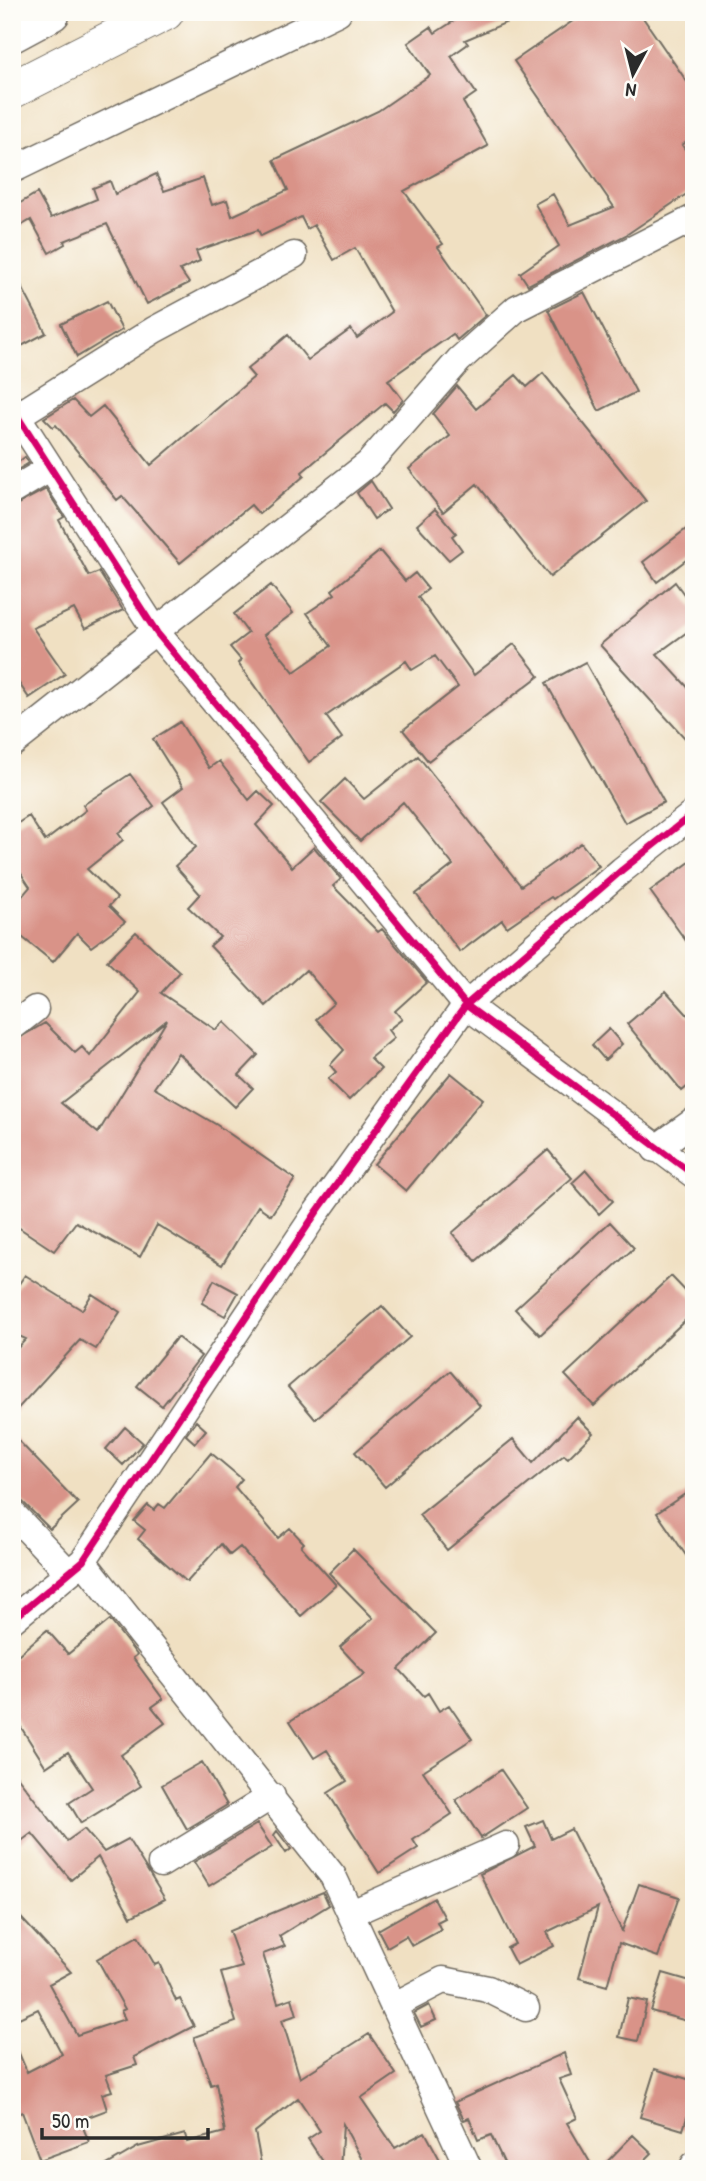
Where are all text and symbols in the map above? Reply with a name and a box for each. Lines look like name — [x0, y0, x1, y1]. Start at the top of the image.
north arrow — [598, 38, 668, 108]
text: N — [624, 77, 638, 104]
scale bar — [42, 2097, 208, 2141]
text: 50 m — [52, 2106, 89, 2135]

